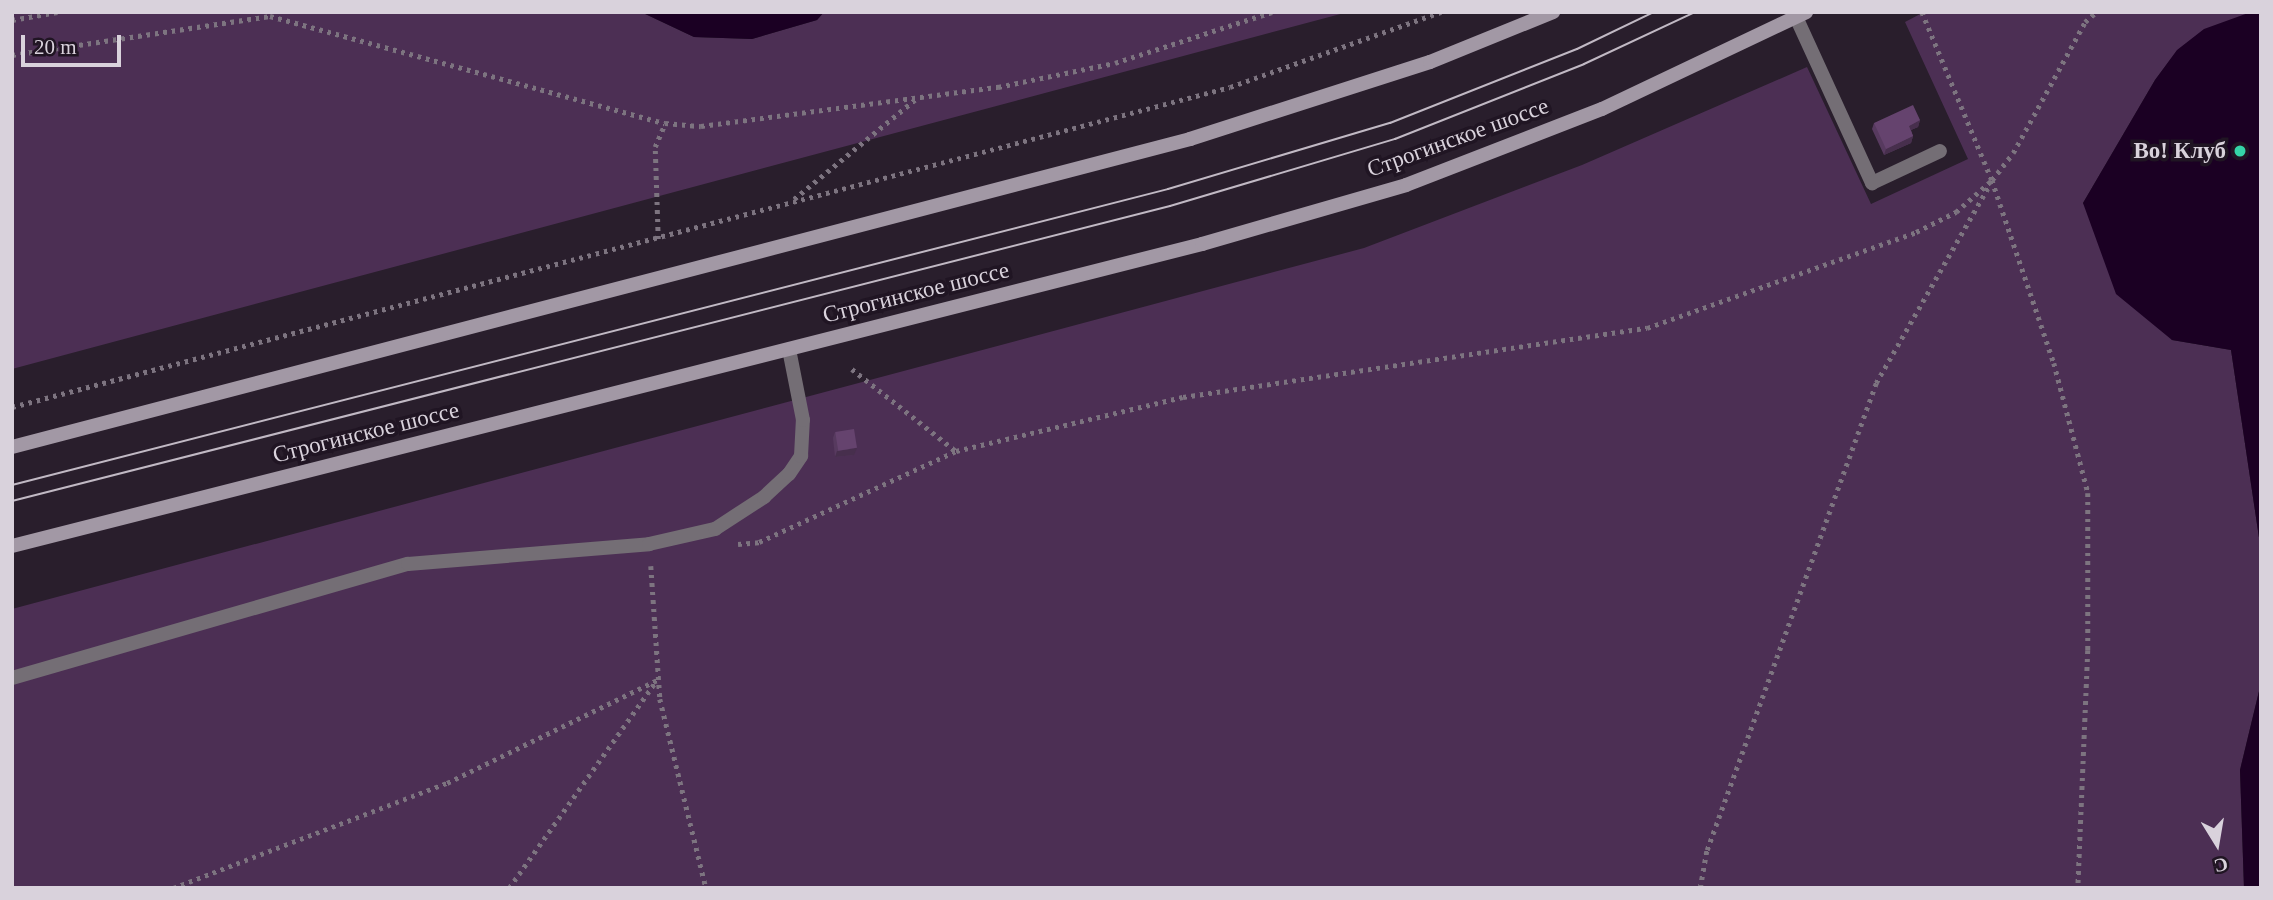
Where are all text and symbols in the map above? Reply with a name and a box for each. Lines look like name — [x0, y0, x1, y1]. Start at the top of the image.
scale bar — [24, 21, 124, 65]
text: 20 m — [34, 35, 77, 59]
street label: Строгинское шоссе — [1364, 92, 1552, 184]
place label: Во! Клуб — [2133, 137, 2226, 165]
marker: Во! Клуб — [2232, 143, 2248, 159]
street label: Строгинское шоссе — [820, 256, 1012, 330]
street label: Строгинское шоссе — [270, 396, 462, 470]
north arrow — [2182, 809, 2252, 879]
text: С — [2212, 853, 2230, 877]

